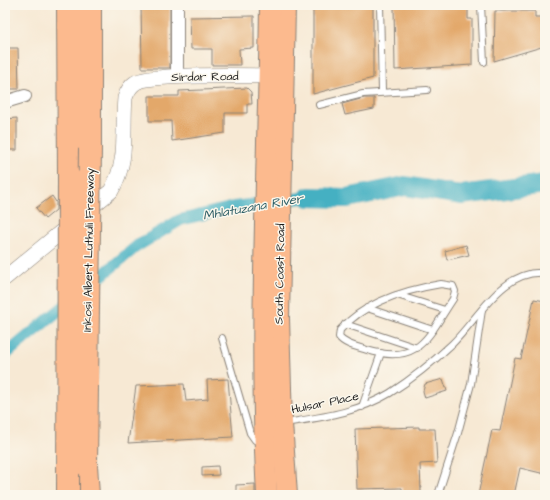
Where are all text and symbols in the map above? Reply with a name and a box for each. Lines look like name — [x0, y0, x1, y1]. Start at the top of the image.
street label: Sirdar Road — [171, 68, 239, 86]
street label: Inkosi Albert Luthuli Freeway — [79, 168, 100, 332]
water label: Mhlatuzana River — [202, 189, 306, 225]
street label: South Coast Road — [271, 223, 289, 325]
street label: Hulsar Place — [290, 387, 361, 418]

